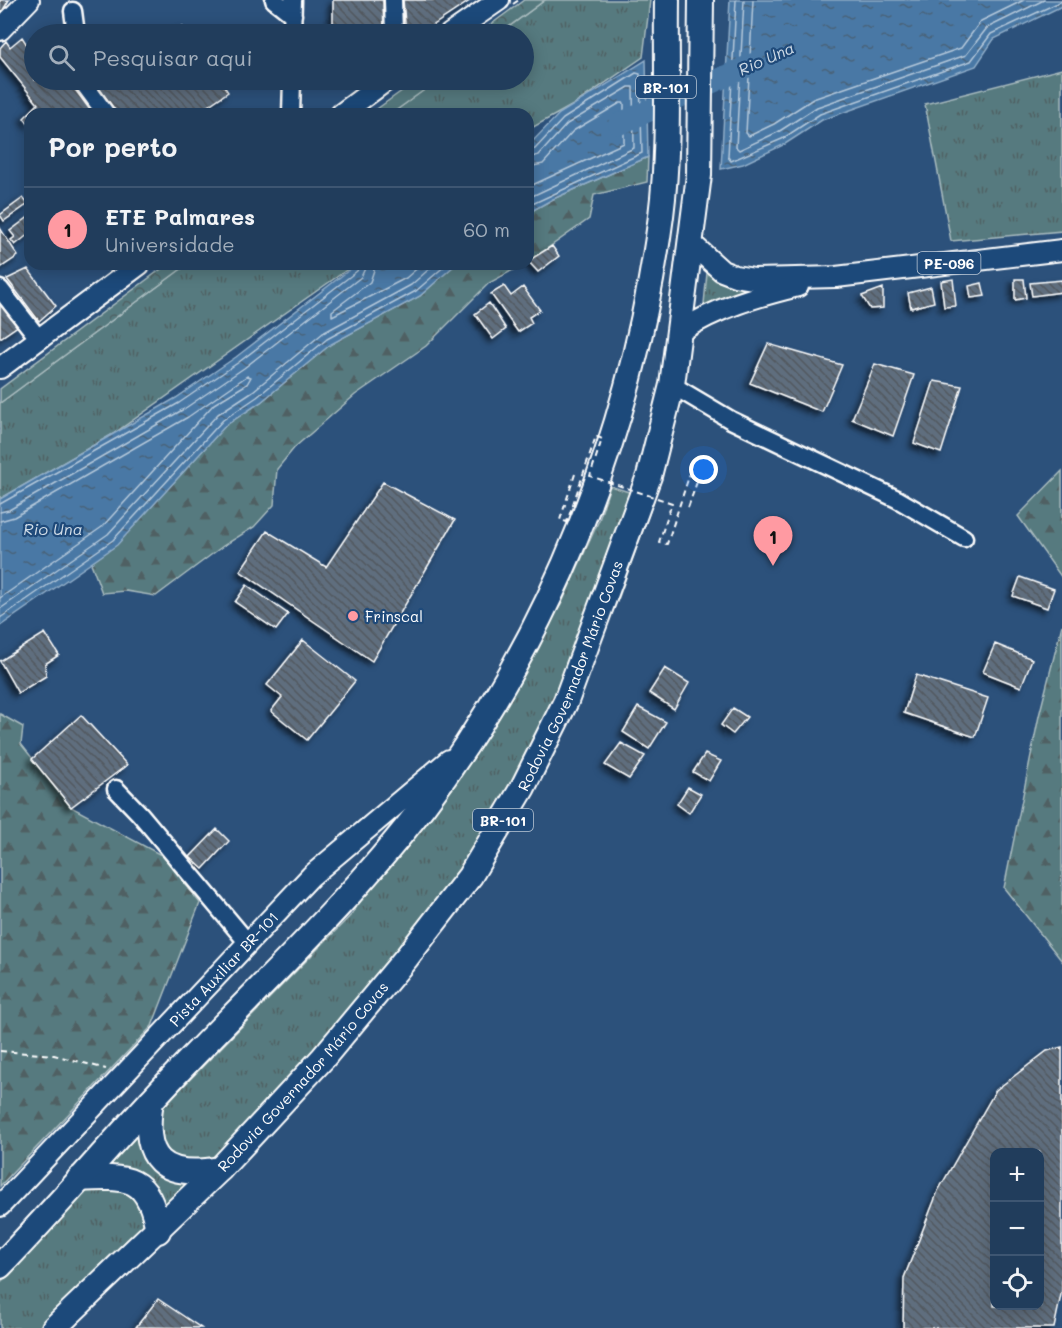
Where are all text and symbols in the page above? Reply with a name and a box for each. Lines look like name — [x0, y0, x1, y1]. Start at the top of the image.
search box — [24, 24, 534, 90]
water label: Rio Una — [735, 36, 797, 80]
icon: search — [45, 41, 78, 74]
text: Pesquisar aqui — [93, 43, 253, 72]
road number: BR-101 — [636, 76, 696, 98]
text: Por perto — [48, 130, 177, 164]
text: ETE Palmares — [105, 202, 255, 231]
text: 1 — [63, 216, 72, 242]
text: 60 m — [463, 216, 510, 242]
text: Universidade — [105, 231, 235, 257]
road number: PE-096 — [918, 252, 980, 274]
your location — [689, 455, 718, 484]
pin: 1 — [754, 516, 792, 566]
water label: Rio Una — [23, 518, 83, 539]
street label: Rodovia Governador Mário Covas — [513, 558, 627, 794]
place label: Frinscal — [365, 606, 423, 626]
marker: Frinscal — [346, 609, 360, 623]
road number: BR-101 — [473, 809, 533, 831]
street label: Pista Auxiliar BR-101 — [165, 907, 283, 1030]
street label: Rodovia Governador Mário Covas — [213, 977, 393, 1176]
map controls — [990, 1148, 1044, 1310]
button: + — [990, 1148, 1044, 1202]
button: − — [990, 1202, 1044, 1256]
button: locate — [990, 1256, 1044, 1310]

